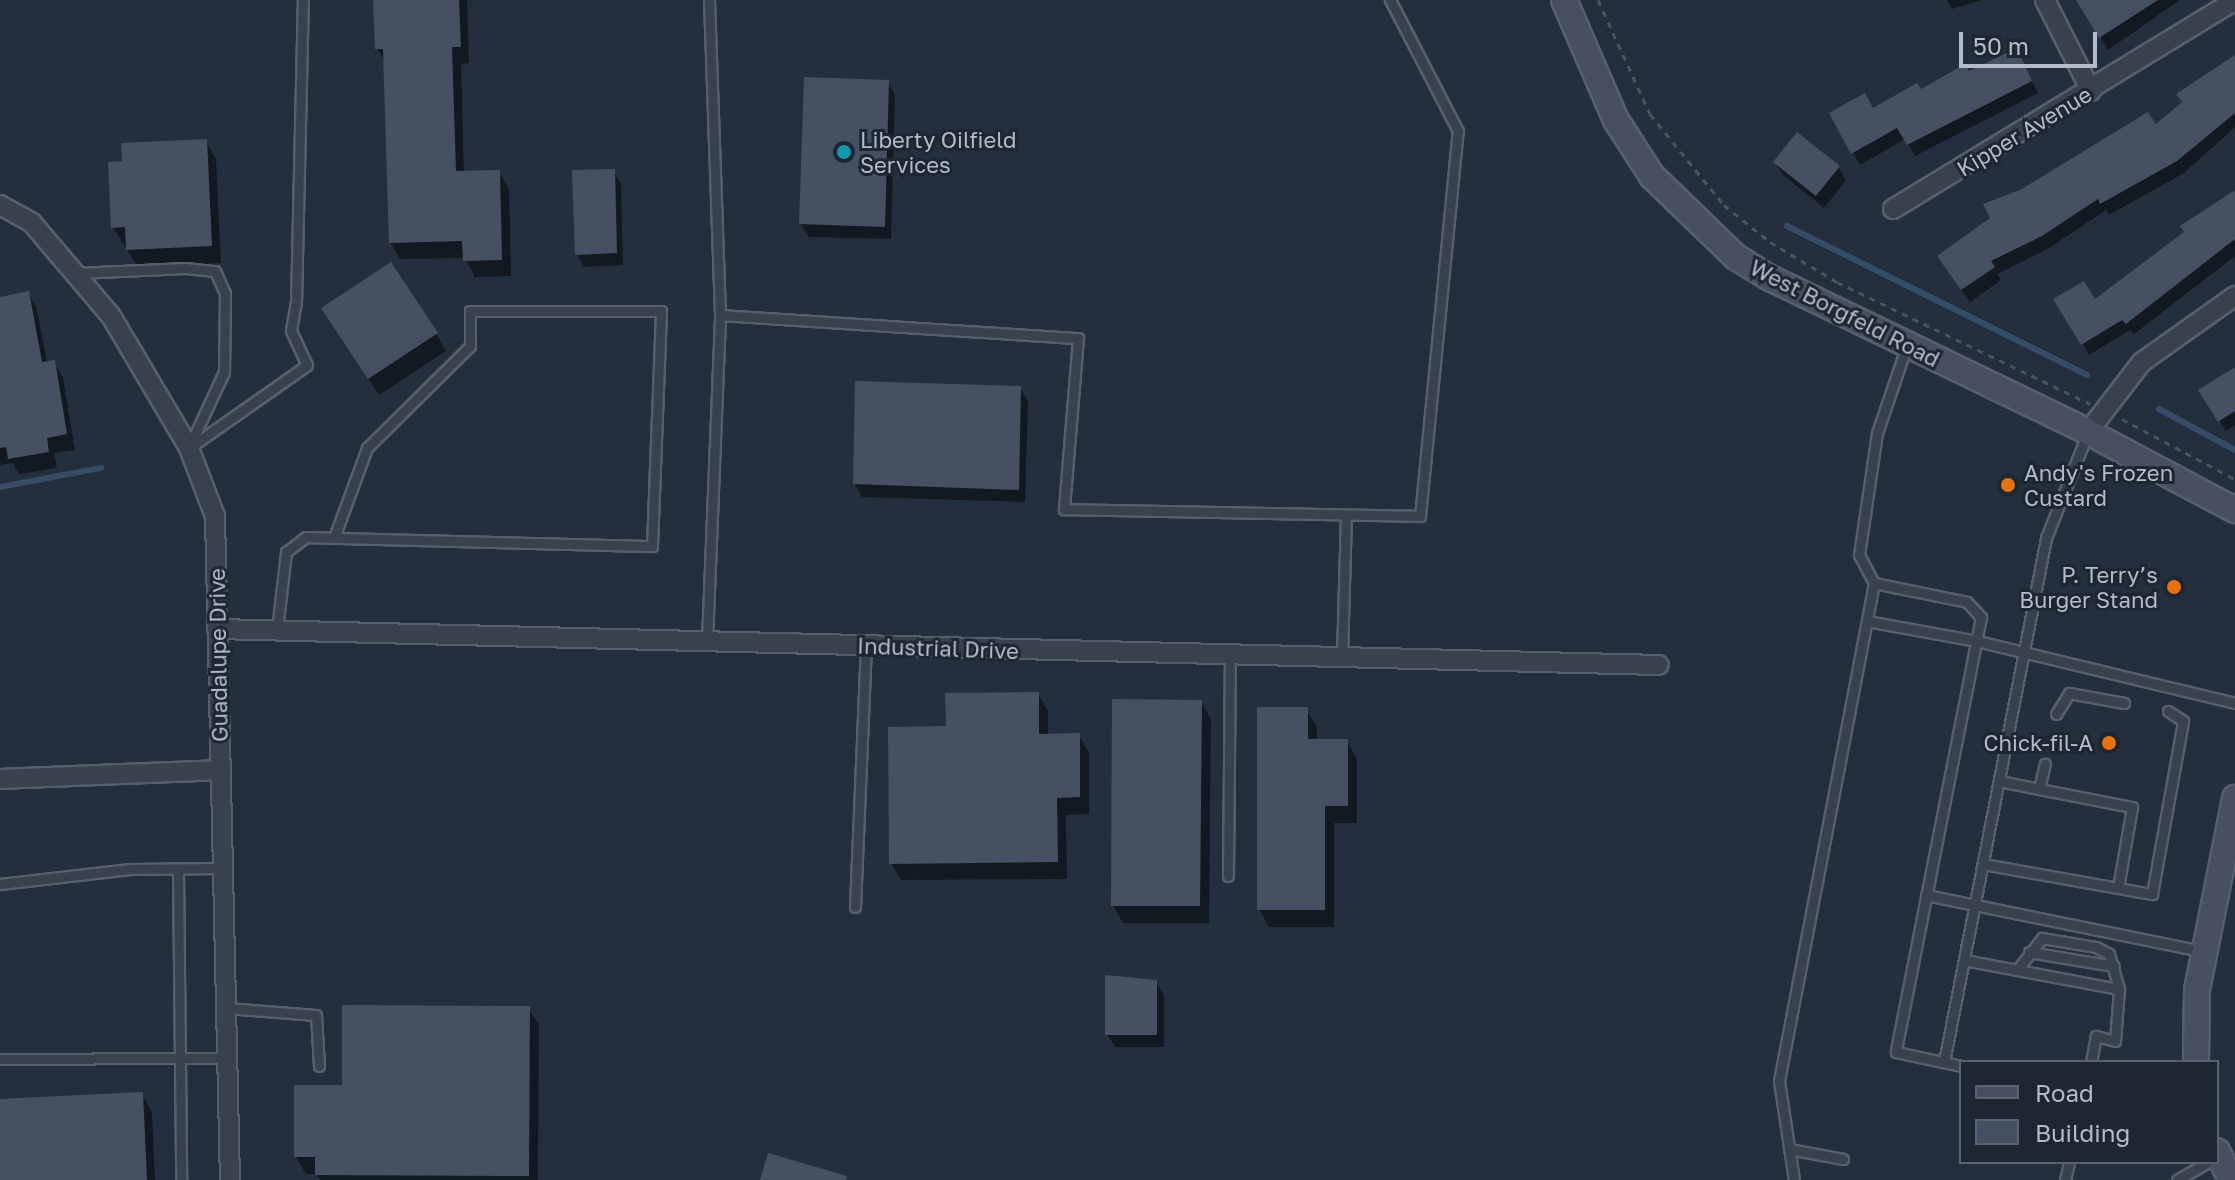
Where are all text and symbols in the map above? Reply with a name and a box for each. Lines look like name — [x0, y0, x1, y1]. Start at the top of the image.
scale bar — [1963, 16, 2101, 66]
text: 50 m — [1973, 31, 2029, 60]
street label: Kipper Avenue — [1952, 80, 2096, 182]
place label: Liberty Oilfield Services — [860, 126, 1017, 178]
marker: Liberty Oilfield Services — [835, 143, 853, 161]
street label: West Borgfeld Road — [1746, 254, 1944, 372]
place label: Andy's Frozen Custard — [2024, 459, 2173, 510]
marker: Andy's Frozen Custard — [1999, 476, 2017, 494]
place label: P. Terry’s Burger Stand — [2019, 561, 2158, 612]
street label: Guadalupe Drive — [203, 568, 233, 742]
marker: P. Terry’s Burger Stand — [2165, 578, 2183, 596]
street label: Industrial Drive — [857, 632, 1019, 664]
place label: Chick-fil-A — [1984, 730, 2093, 756]
marker: Chick-fil-A — [2100, 734, 2118, 752]
legend — [1959, 1060, 2219, 1164]
text: Road — [2035, 1078, 2094, 1107]
text: Building — [2035, 1118, 2130, 1147]

